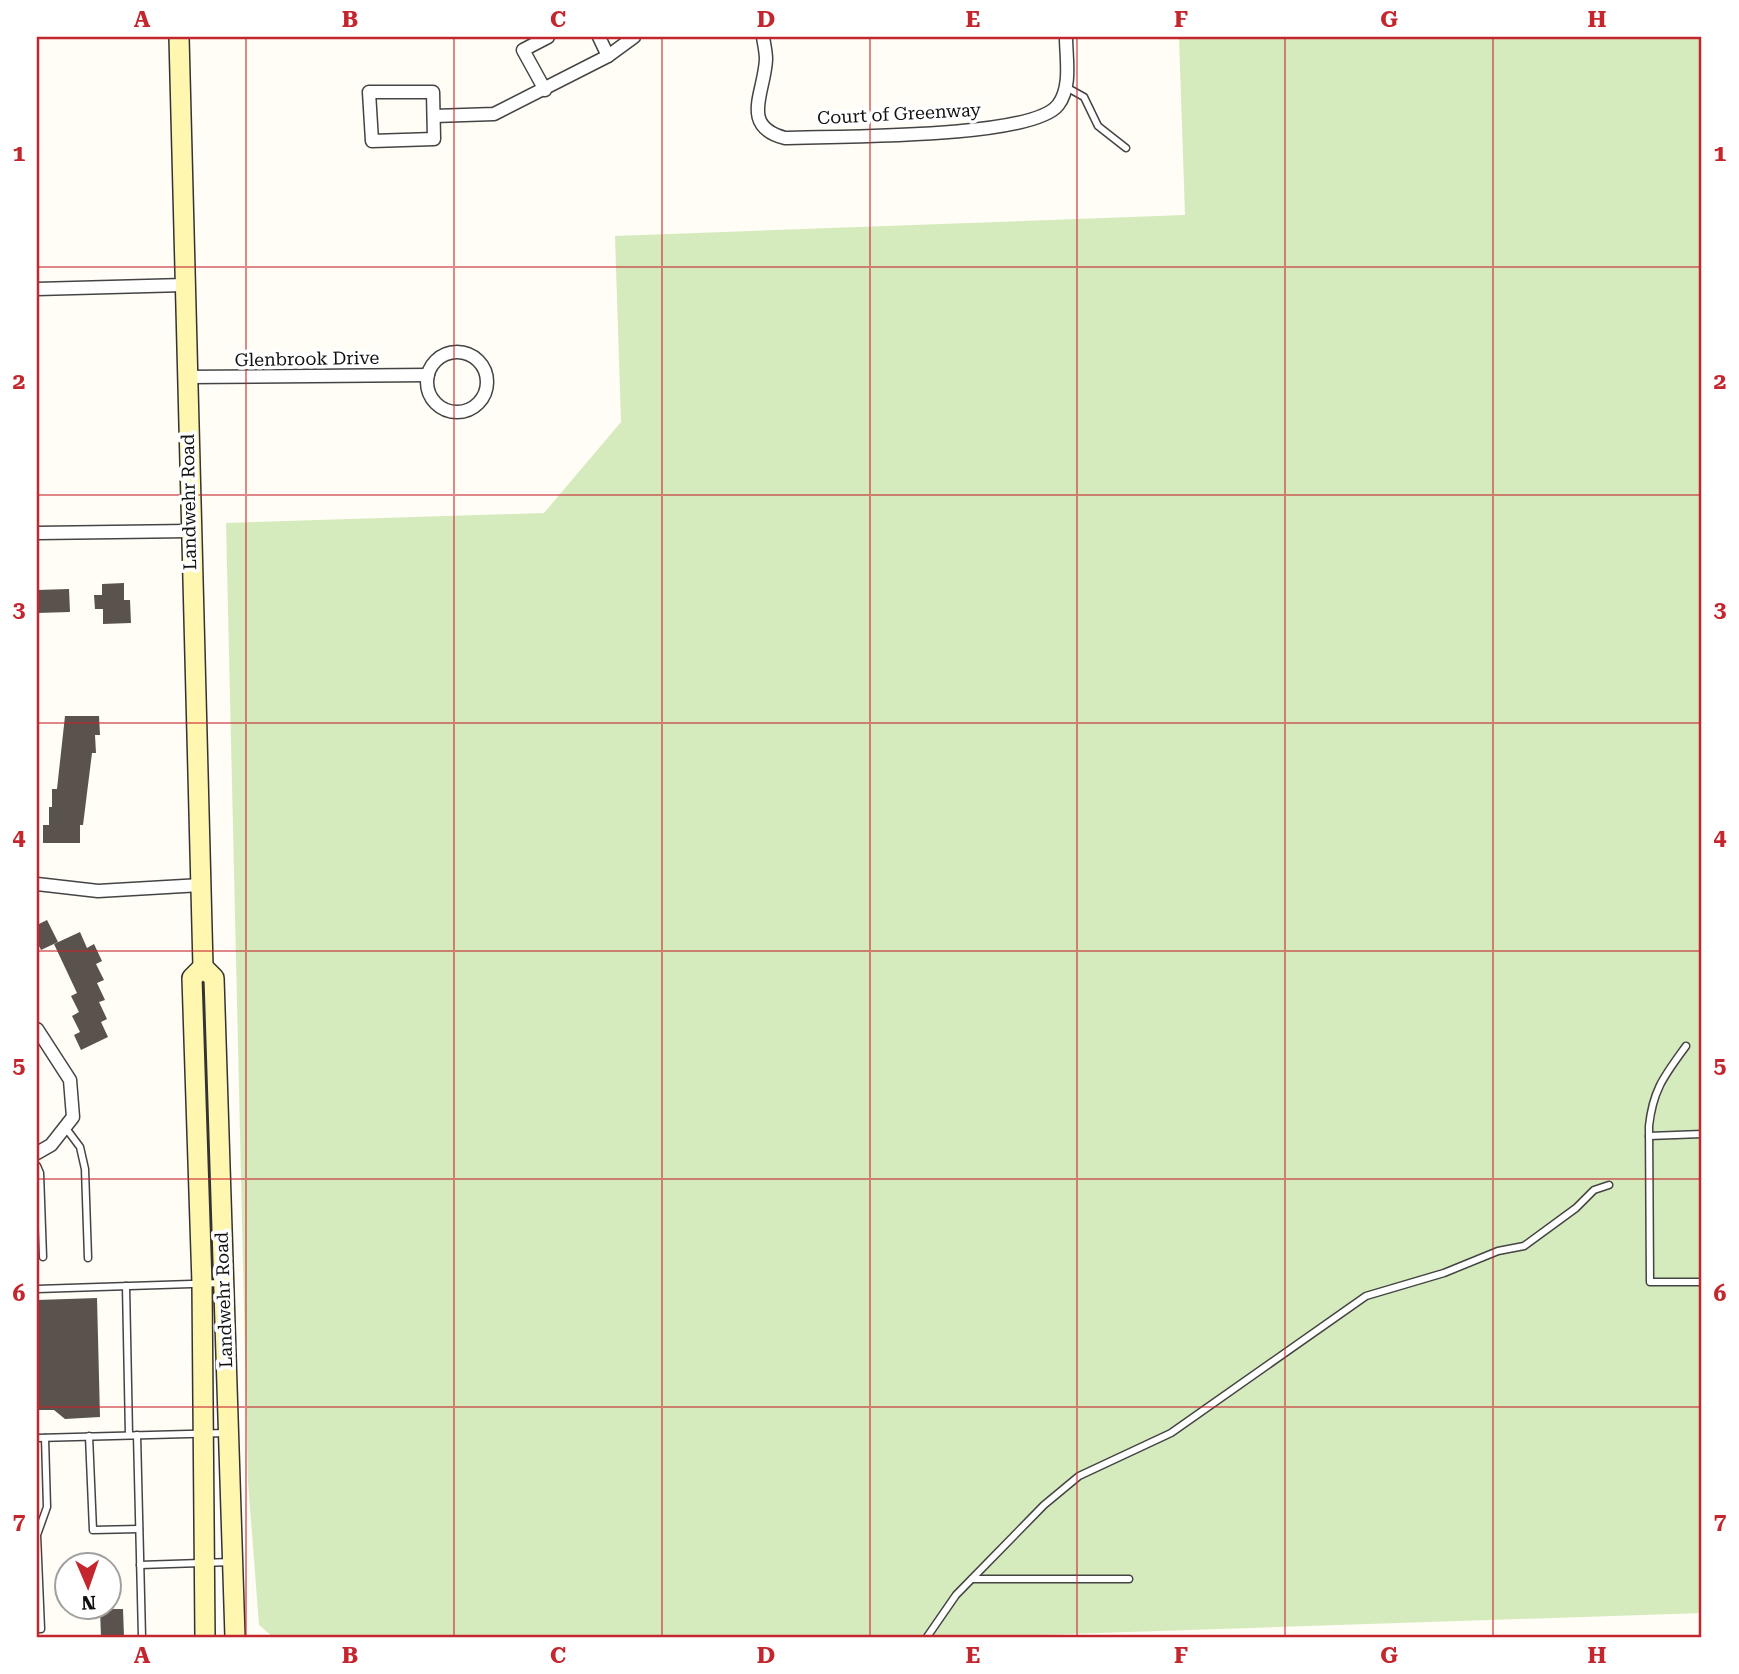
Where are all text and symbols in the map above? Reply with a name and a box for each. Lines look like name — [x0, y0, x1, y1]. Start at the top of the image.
text: A — [134, 6, 151, 33]
text: B — [342, 6, 358, 33]
text: C — [550, 6, 566, 33]
text: D — [757, 6, 775, 33]
text: E — [966, 6, 980, 33]
text: F — [1174, 6, 1188, 33]
text: G — [1380, 6, 1398, 33]
text: H — [1588, 6, 1607, 33]
street label: Court of Greenway — [817, 99, 982, 128]
text: 1 — [13, 140, 26, 167]
text: 1 — [1714, 140, 1727, 167]
street label: Glenbrook Drive — [235, 347, 380, 370]
text: 2 — [13, 368, 25, 395]
text: 2 — [1714, 368, 1726, 395]
street label: Landwehr Road — [177, 433, 200, 570]
text: 3 — [13, 596, 26, 623]
text: 3 — [1714, 596, 1727, 623]
text: 4 — [13, 824, 26, 851]
text: 4 — [1714, 824, 1727, 851]
text: 5 — [13, 1052, 26, 1079]
text: 5 — [1714, 1052, 1727, 1079]
street label: Landwehr Road — [211, 1231, 236, 1368]
text: 6 — [13, 1280, 26, 1307]
text: 6 — [1714, 1280, 1727, 1307]
text: 7 — [13, 1508, 26, 1535]
text: 7 — [1714, 1508, 1727, 1535]
north arrow — [52, 1552, 122, 1622]
text: N — [80, 1591, 96, 1614]
text: A — [134, 1642, 151, 1669]
text: B — [342, 1642, 358, 1669]
text: C — [550, 1642, 566, 1669]
text: D — [757, 1642, 775, 1669]
text: E — [966, 1642, 980, 1669]
text: F — [1174, 1642, 1188, 1669]
text: G — [1380, 1642, 1398, 1669]
text: H — [1588, 1642, 1607, 1669]

